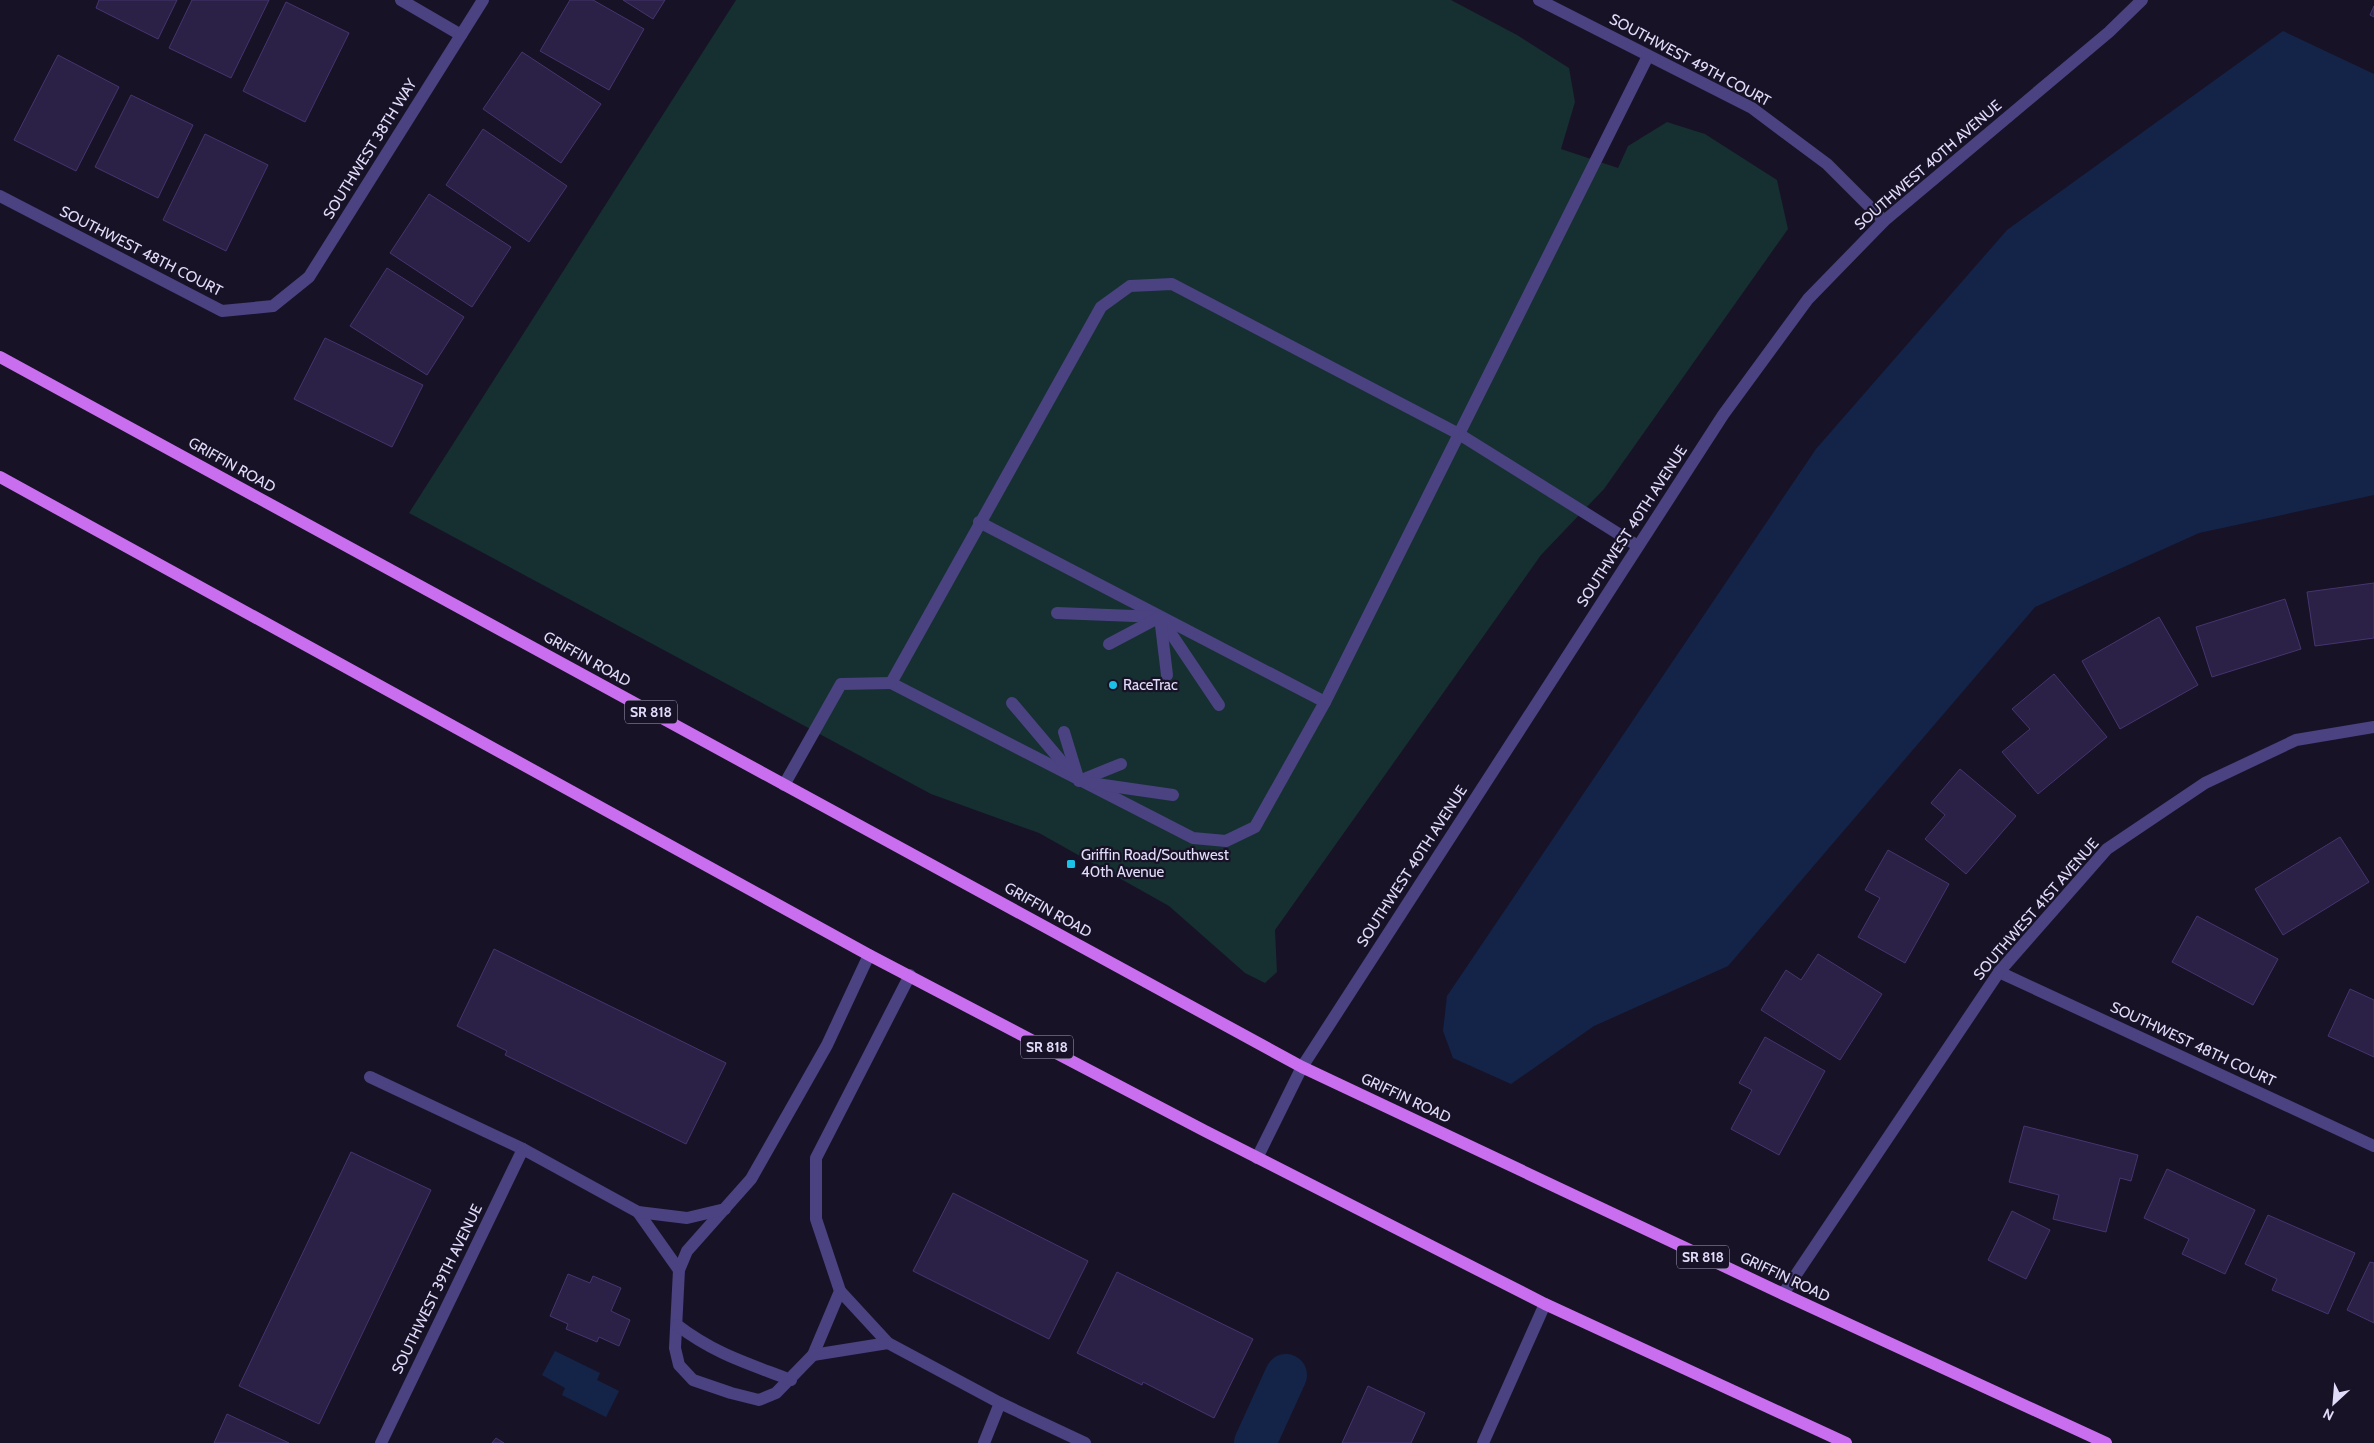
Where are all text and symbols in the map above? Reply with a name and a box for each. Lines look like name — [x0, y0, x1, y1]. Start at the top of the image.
street label: SOUTHWEST 49TH COURT — [1606, 10, 1774, 110]
street label: SOUTHWEST 38TH WAY — [319, 75, 421, 222]
street label: SOUTHWEST 40TH AVENUE — [1851, 96, 2005, 234]
street label: SOUTHWEST 48TH COURT — [57, 202, 225, 300]
street label: GRIFFIN ROAD — [185, 434, 279, 496]
street label: SOUTHWEST 40TH AVENUE — [1573, 442, 1691, 610]
street label: GRIFFIN ROAD — [540, 628, 634, 690]
place label: RaceTrac — [1123, 676, 1178, 694]
marker: RaceTrac — [1107, 679, 1119, 691]
road number: SR 818 — [625, 700, 677, 724]
street label: SOUTHWEST 40TH AVENUE — [1353, 782, 1471, 950]
street label: SOUTHWEST 41ST AVENUE — [1970, 834, 2102, 984]
place label: Griffin Road/Southwest 40th Avenue — [1081, 846, 1229, 881]
marker: Griffin Road/Southwest 40th Avenue — [1065, 858, 1077, 870]
street label: GRIFFIN ROAD — [1001, 879, 1095, 941]
street label: SOUTHWEST 48TH COURT — [2108, 998, 2278, 1090]
road number: SR 818 — [1021, 1036, 1073, 1058]
street label: GRIFFIN ROAD — [1358, 1069, 1454, 1127]
street label: SOUTHWEST 39TH AVENUE — [388, 1201, 486, 1377]
road number: SR 818 — [1677, 1246, 1729, 1268]
street label: GRIFFIN ROAD — [1737, 1248, 1833, 1306]
north arrow — [2309, 1378, 2359, 1428]
text: N — [2320, 1404, 2337, 1425]

